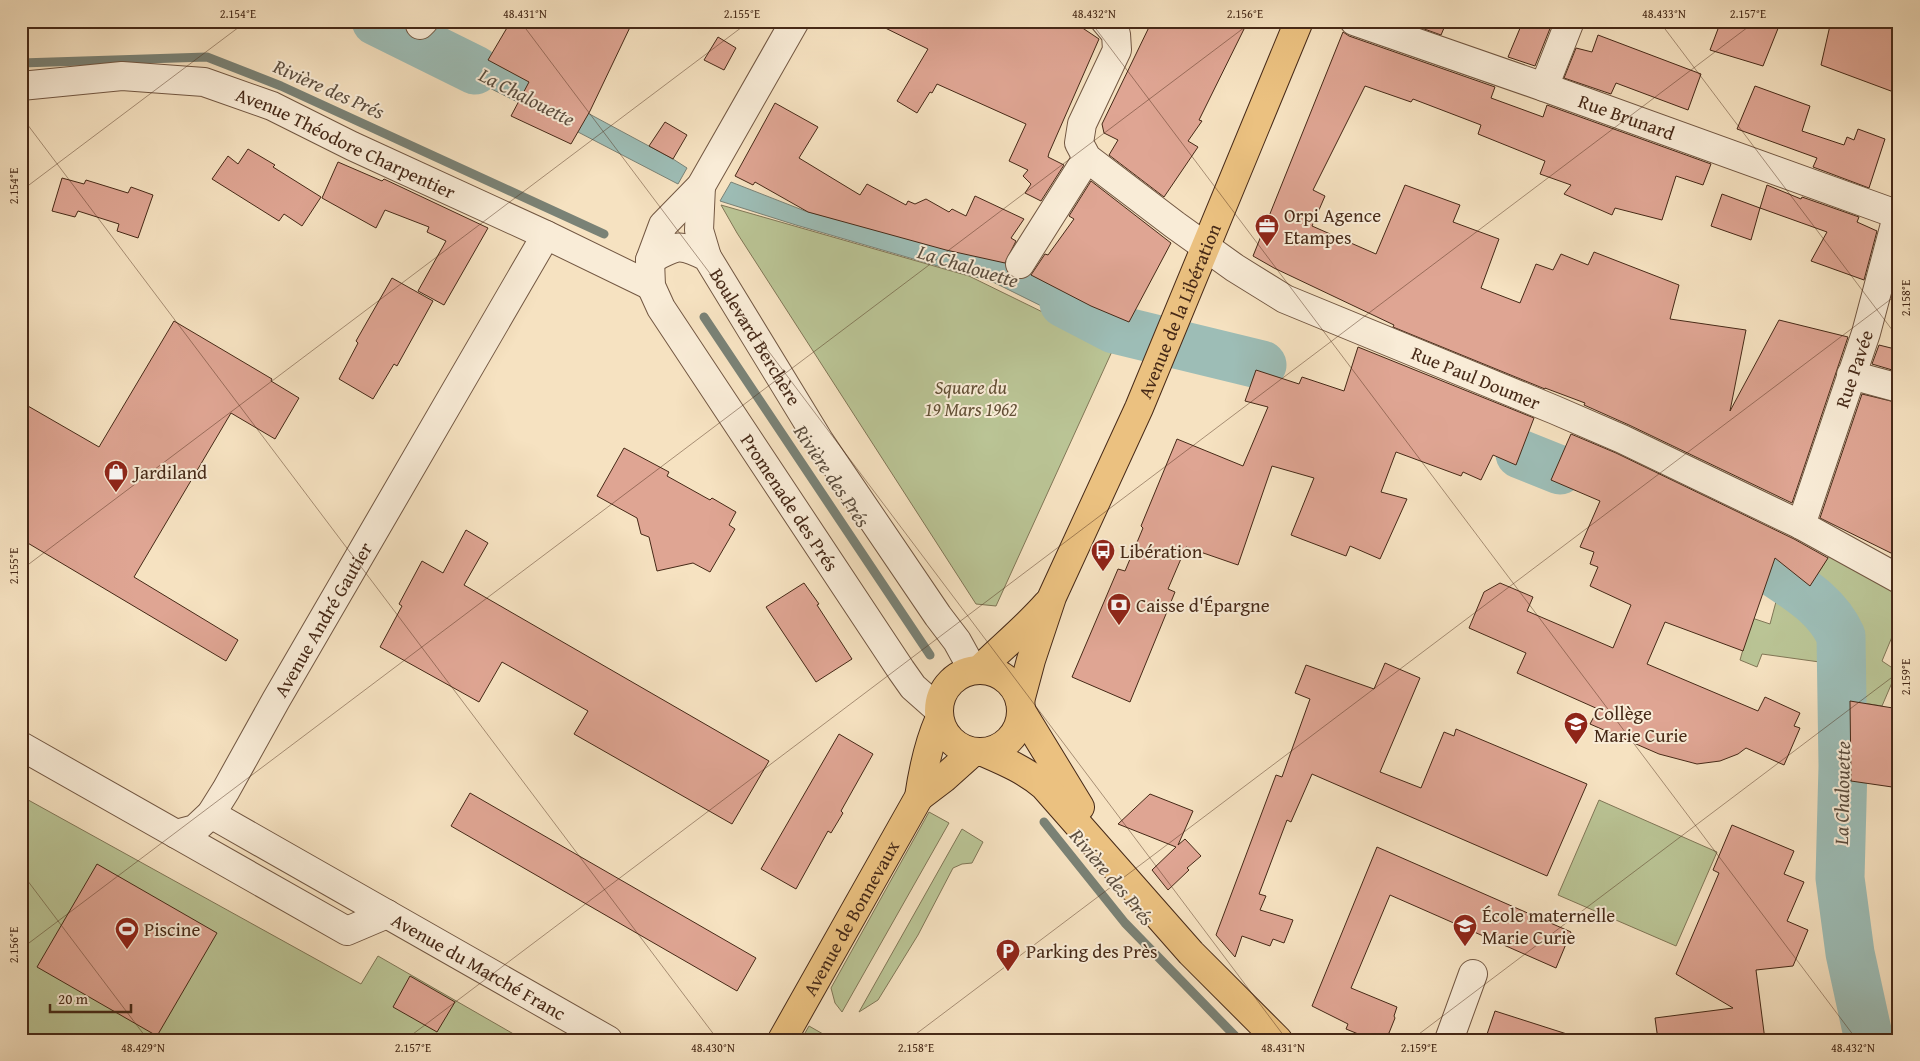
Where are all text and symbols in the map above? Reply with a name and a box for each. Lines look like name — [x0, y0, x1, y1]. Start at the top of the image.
text: 2.154°E — [220, 5, 256, 22]
text: 48.431°N — [503, 5, 547, 22]
text: 2.155°E — [724, 5, 760, 22]
text: 48.432°N — [1072, 5, 1116, 22]
text: 2.156°E — [1227, 5, 1263, 22]
text: 48.433°N — [1642, 5, 1686, 22]
text: 2.157°E — [1730, 5, 1766, 22]
water label: Rivière des Prés — [268, 51, 390, 126]
water label: La Chalouette — [473, 60, 580, 133]
street label: Avenue Théodore Charpentier — [232, 80, 460, 206]
street label: Rue Brunard — [1575, 87, 1680, 147]
text: 2.154°E — [5, 168, 22, 204]
place label: Orpi Agence Etampes — [1284, 201, 1381, 251]
office icon: Orpi Agence Etampes — [1254, 213, 1280, 247]
street label: Avenue de la Libération — [1131, 219, 1228, 403]
water label: La Chalouette — [913, 236, 1022, 295]
street label: Boulevard Berchère — [703, 263, 808, 411]
text: 2.158°E — [1897, 280, 1914, 316]
street label: Rue Pavée — [1828, 326, 1880, 411]
street label: Rue Paul Doumer — [1407, 339, 1545, 417]
park label: Square du 19 Mars 1962 — [925, 373, 1017, 423]
water label: Rivière des Prés — [787, 418, 878, 534]
street label: Promenade des Prés — [734, 428, 846, 577]
place label: Jardiland — [132, 458, 208, 486]
shop icon: Jardiland — [103, 459, 129, 493]
street label: Avenue André Gautier — [267, 537, 379, 702]
place label: Libération — [1120, 537, 1203, 565]
bus stop icon: Libération — [1090, 538, 1116, 572]
text: 2.155°E — [5, 548, 22, 584]
place label: Caisse d'Épargne — [1136, 591, 1270, 619]
bank icon: Caisse d'Épargne — [1106, 592, 1132, 626]
text: 2.159°E — [1897, 659, 1914, 695]
place label: Collège Marie Curie — [1594, 699, 1688, 749]
school or university icon: Collège Marie Curie — [1563, 711, 1589, 745]
water label: La Chalouette — [1826, 741, 1857, 846]
water label: Rivière des Prés — [1063, 821, 1162, 932]
street label: Avenue de Bonnevaux — [796, 835, 906, 1001]
place label: École maternelle Marie Curie — [1482, 901, 1615, 951]
street label: Avenue du Marché Franc — [386, 906, 571, 1027]
school or university icon: École maternelle Marie Curie — [1452, 913, 1478, 947]
place label: Piscine — [144, 915, 201, 943]
sports icon: Piscine — [114, 916, 140, 950]
text: 2.156°E — [5, 927, 22, 963]
place label: Parking des Près — [1026, 937, 1158, 965]
parking icon: Parking des Près — [995, 938, 1021, 972]
scale bar — [50, 981, 131, 1013]
text: 20 m — [58, 988, 89, 1009]
text: 48.429°N — [121, 1039, 165, 1056]
text: 2.157°E — [395, 1039, 431, 1056]
text: 48.430°N — [691, 1039, 735, 1056]
text: 2.158°E — [898, 1039, 934, 1056]
text: 48.431°N — [1261, 1039, 1305, 1056]
text: 2.159°E — [1401, 1039, 1437, 1056]
text: 48.432°N — [1831, 1039, 1875, 1056]

